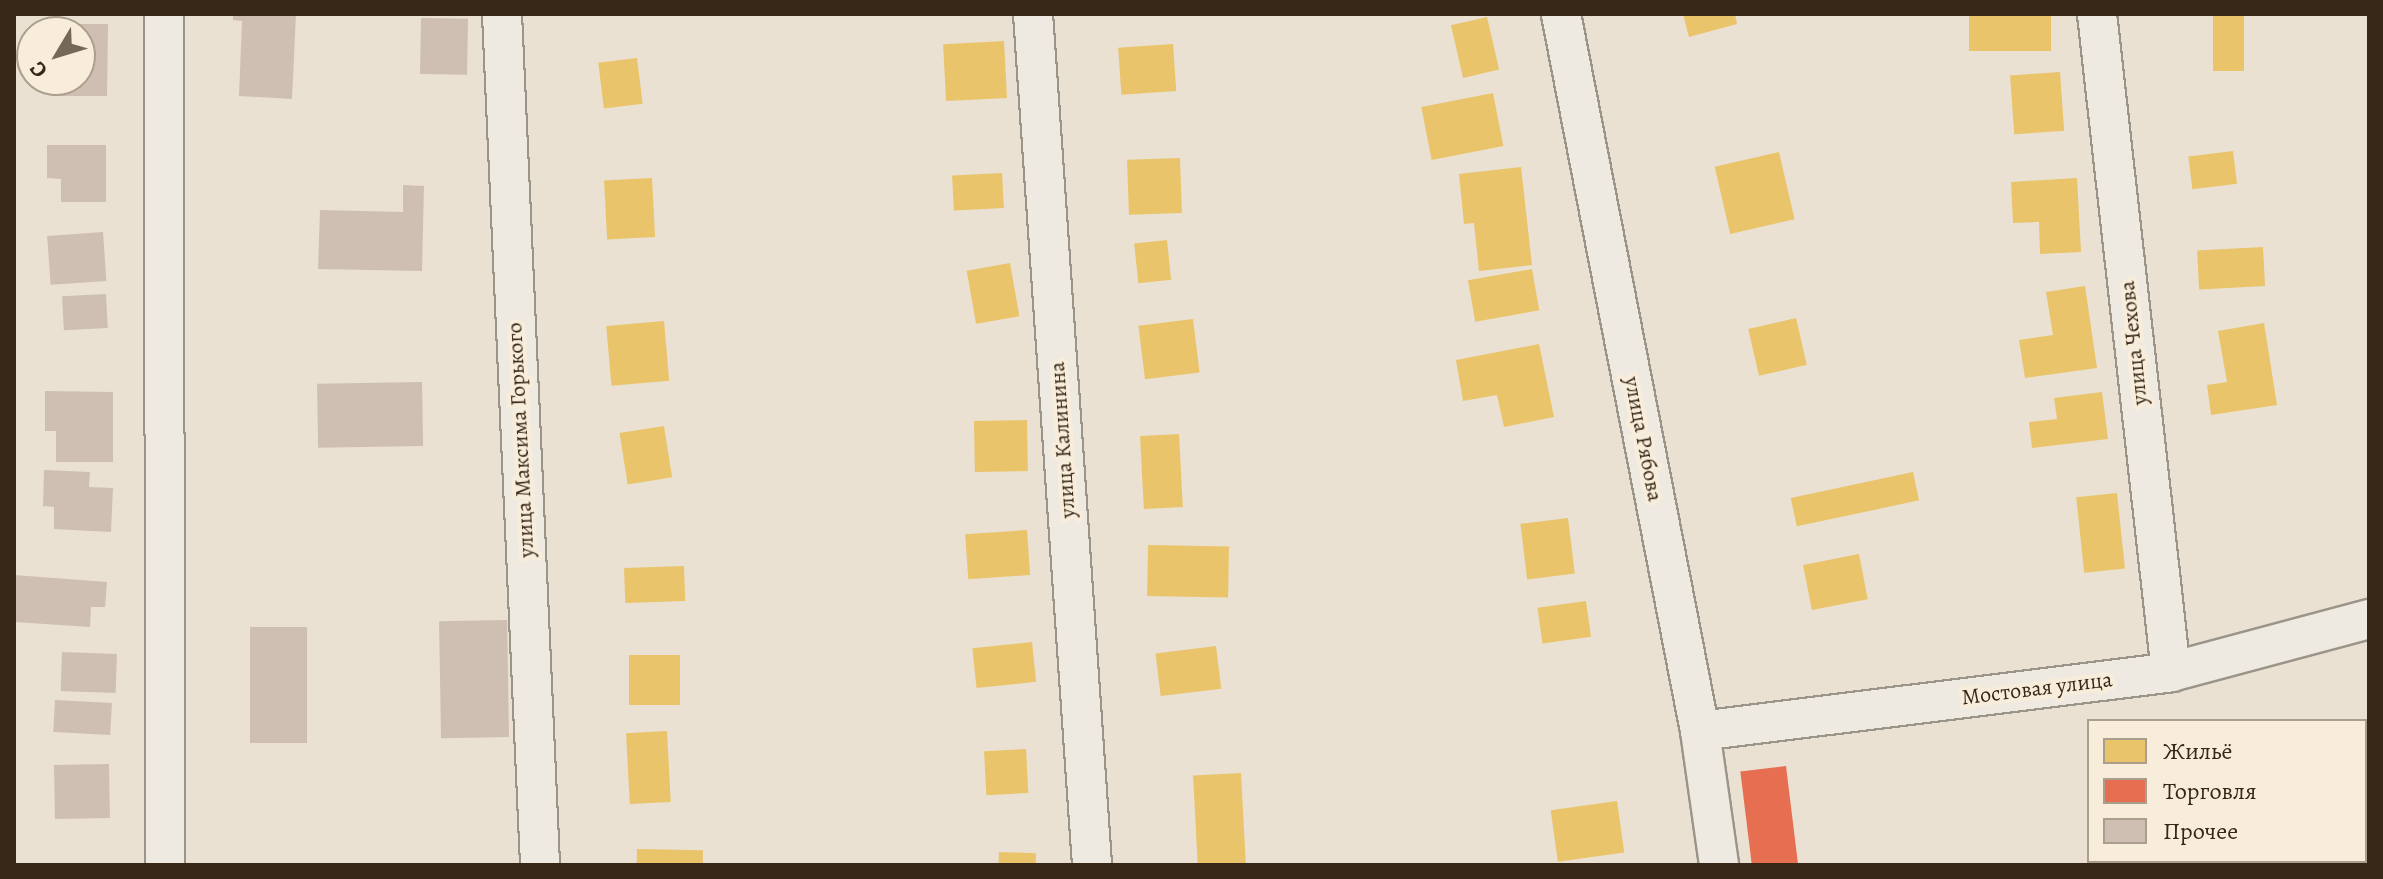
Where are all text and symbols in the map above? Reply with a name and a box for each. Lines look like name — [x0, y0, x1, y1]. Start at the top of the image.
north arrow — [16, 16, 96, 96]
text: С — [23, 55, 55, 84]
street label: улица Чехова — [2114, 280, 2154, 406]
street label: улица Максима Горького — [502, 322, 540, 558]
street label: улица Калинина — [1044, 361, 1082, 519]
street label: улица Рябова — [1618, 374, 1668, 504]
street label: Мостовая улица — [1960, 667, 2114, 711]
legend — [2087, 719, 2367, 863]
text: Жильё — [2163, 735, 2232, 767]
text: Торговля — [2163, 775, 2257, 807]
text: Прочее — [2163, 815, 2238, 847]

